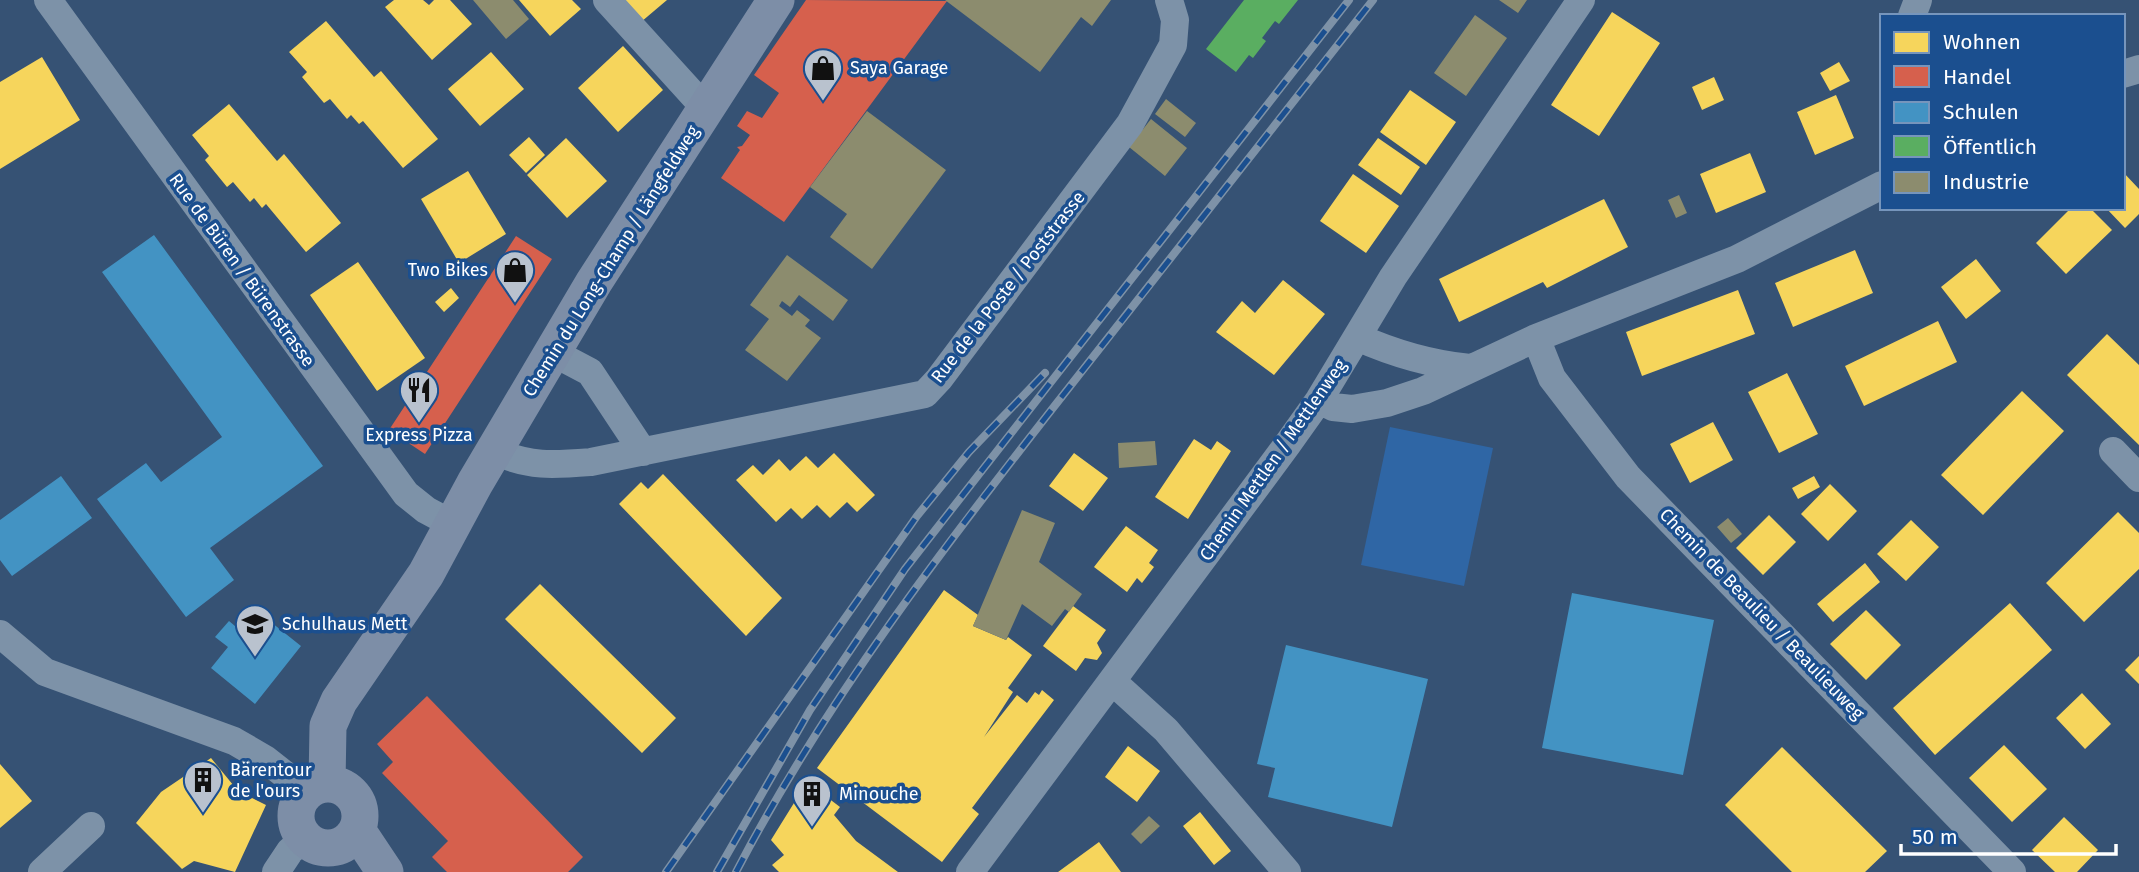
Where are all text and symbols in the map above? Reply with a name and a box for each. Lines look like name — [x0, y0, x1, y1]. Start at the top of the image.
legend — [1880, 14, 2125, 210]
text: Wohnen — [1943, 29, 2021, 55]
shop icon: Saya Garage — [802, 47, 844, 102]
place label: Saya Garage — [850, 57, 948, 79]
text: Handel — [1943, 64, 2011, 90]
text: Schulen — [1943, 99, 2019, 125]
street label: Chemin du Long-Champ / Längfeldweg — [518, 121, 704, 401]
text: Öffentlich — [1943, 134, 2037, 160]
street label: Rue de Büren / Bürenstrasse — [164, 169, 320, 371]
text: Industrie — [1943, 169, 2029, 195]
street label: Rue de la Poste / Poststrasse — [926, 187, 1090, 387]
shop icon: Two Bikes — [494, 249, 536, 304]
place label: Two Bikes — [408, 259, 488, 281]
street label: Chemin Mettlen / Mettlenweg — [1195, 354, 1352, 565]
restaurant icon: Express Pizza — [398, 369, 440, 424]
place label: Express Pizza — [365, 424, 473, 446]
street label: Chemin de Beaulieu / Beaulieuweg — [1655, 504, 1869, 725]
school or university icon: Schulhaus Mett — [234, 603, 276, 658]
place label: Schulhaus Mett — [282, 613, 408, 635]
building icon: Bärentour de l'ours — [182, 759, 224, 814]
place label: Bärentour de l'ours — [230, 759, 312, 802]
building icon: Minouche — [791, 773, 833, 828]
place label: Minouche — [839, 783, 919, 805]
scale bar — [1901, 812, 2116, 856]
text: 50 m — [1912, 824, 1958, 850]

